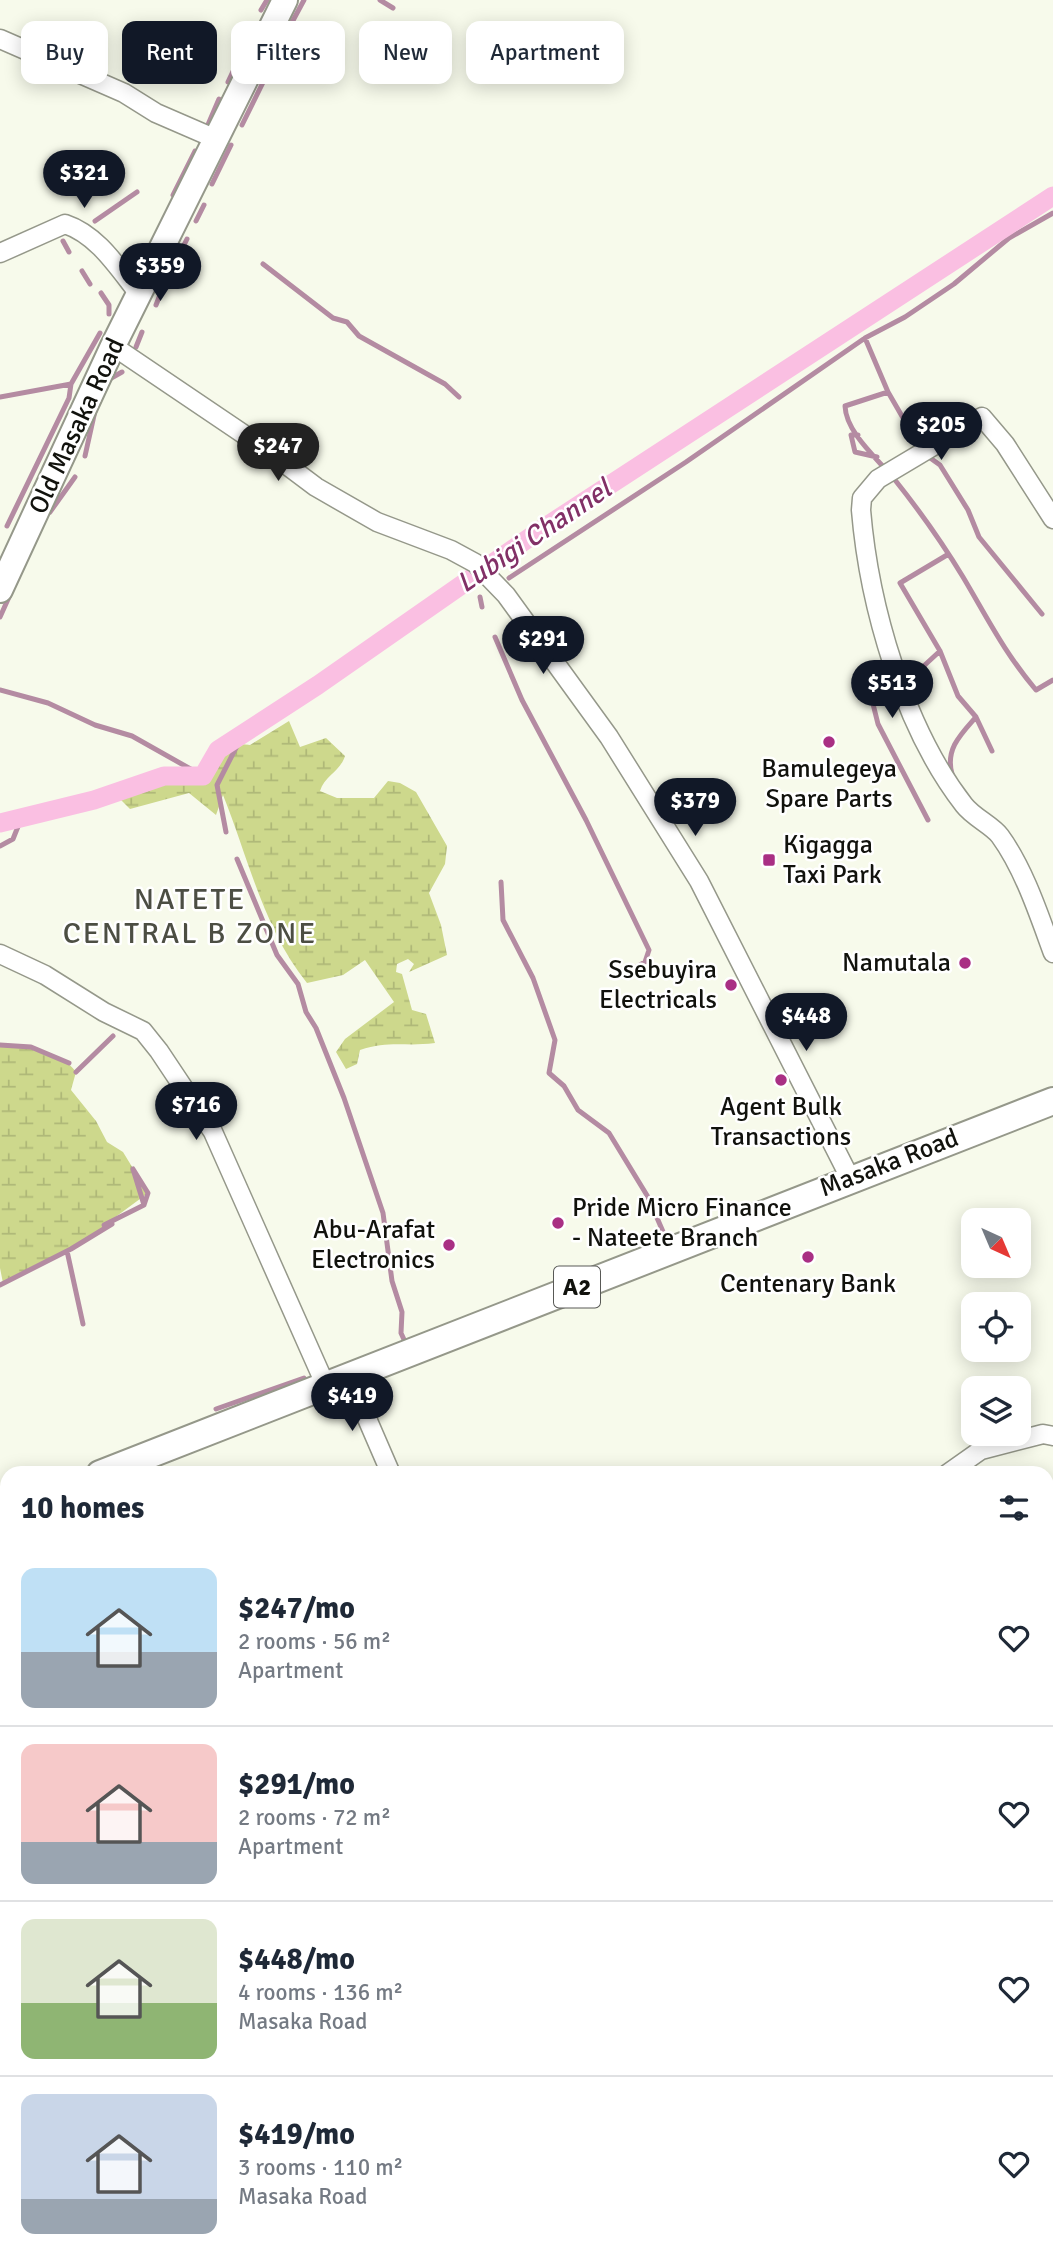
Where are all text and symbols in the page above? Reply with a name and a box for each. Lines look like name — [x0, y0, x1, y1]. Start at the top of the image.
chip: Buy — [21, 21, 108, 84]
chip: Rent — [122, 21, 217, 84]
chip: Filters — [231, 21, 345, 84]
chip: New — [359, 21, 452, 84]
chip: Apartment — [466, 21, 624, 84]
pin: $321 — [43, 150, 125, 210]
text: $321 — [59, 158, 109, 187]
pin: $359 — [119, 244, 201, 303]
text: $359 — [135, 251, 185, 280]
street label: Old Masaka Road — [22, 333, 132, 519]
pin: $205 — [900, 402, 982, 462]
text: $205 — [916, 410, 966, 439]
pin: $247 — [237, 424, 319, 483]
text: $247 — [253, 431, 303, 460]
water label: Lubigi Channel — [450, 471, 619, 600]
pin: $291 — [502, 616, 584, 676]
text: $291 — [518, 624, 568, 653]
pin: $513 — [851, 660, 933, 720]
text: $513 — [867, 668, 917, 697]
marker: Bamulegeya Spare Parts — [821, 734, 837, 750]
place label: Bamulegeya Spare Parts — [761, 753, 897, 815]
pin: $379 — [654, 778, 736, 838]
text: $379 — [670, 786, 720, 815]
place label: Kigagga Taxi Park — [783, 829, 882, 891]
marker: Kigagga Taxi Park — [761, 852, 777, 868]
district label: NATETE CENTRAL B ZONE — [63, 881, 317, 952]
place label: Namutala — [842, 947, 951, 979]
place label: Ssebuyira Electricals — [599, 954, 717, 1016]
marker: Namutala — [957, 955, 973, 971]
marker: Ssebuyira Electricals — [723, 977, 739, 993]
pin: $448 — [765, 993, 847, 1053]
text: $448 — [781, 1001, 831, 1030]
marker: Agent Bulk Transactions — [773, 1072, 789, 1088]
pin: $716 — [155, 1082, 237, 1142]
text: $716 — [171, 1090, 221, 1119]
place label: Agent Bulk Transactions — [711, 1091, 851, 1153]
street label: Masaka Road — [815, 1122, 963, 1204]
place label: Pride Micro Finance - Nateete Branch — [572, 1192, 792, 1254]
north arrow — [961, 1208, 1031, 1278]
map controls — [961, 1208, 1031, 1446]
place label: Abu-Arafat Electronics — [311, 1214, 435, 1276]
marker: Pride Micro Finance - Nateete Branch — [550, 1215, 566, 1231]
marker: Abu-Arafat Electronics — [441, 1237, 457, 1253]
marker: Centenary Bank — [800, 1249, 816, 1265]
road number: A2 — [554, 1266, 600, 1308]
place label: Centenary Bank — [720, 1268, 896, 1300]
button: locate — [961, 1292, 1031, 1362]
pin: $419 — [311, 1374, 393, 1433]
button: layers — [961, 1376, 1031, 1446]
text: $419 — [327, 1381, 377, 1410]
icon: filters — [995, 1489, 1033, 1527]
text: 10 homes — [21, 1490, 144, 1527]
text: $247/mo — [238, 1590, 355, 1627]
icon: home — [77, 1596, 161, 1680]
icon: heart — [995, 1619, 1033, 1657]
text: 2 rooms · 56 m² — [238, 1627, 391, 1656]
text: Apartment — [238, 1656, 343, 1685]
text: $291/mo — [238, 1766, 355, 1803]
icon: home — [77, 1772, 161, 1856]
icon: heart — [995, 1795, 1033, 1833]
text: 2 rooms · 72 m² — [238, 1803, 391, 1832]
text: Apartment — [238, 1832, 343, 1861]
text: $448/mo — [238, 1941, 355, 1978]
icon: home — [77, 1947, 161, 2031]
icon: heart — [995, 1970, 1033, 2008]
text: 4 rooms · 136 m² — [238, 1978, 403, 2007]
text: Masaka Road — [238, 2007, 367, 2036]
text: $419/mo — [238, 2116, 355, 2153]
icon: home — [77, 2122, 161, 2206]
icon: heart — [995, 2145, 1033, 2183]
text: 3 rooms · 110 m² — [238, 2153, 403, 2182]
text: Masaka Road — [238, 2182, 367, 2211]

